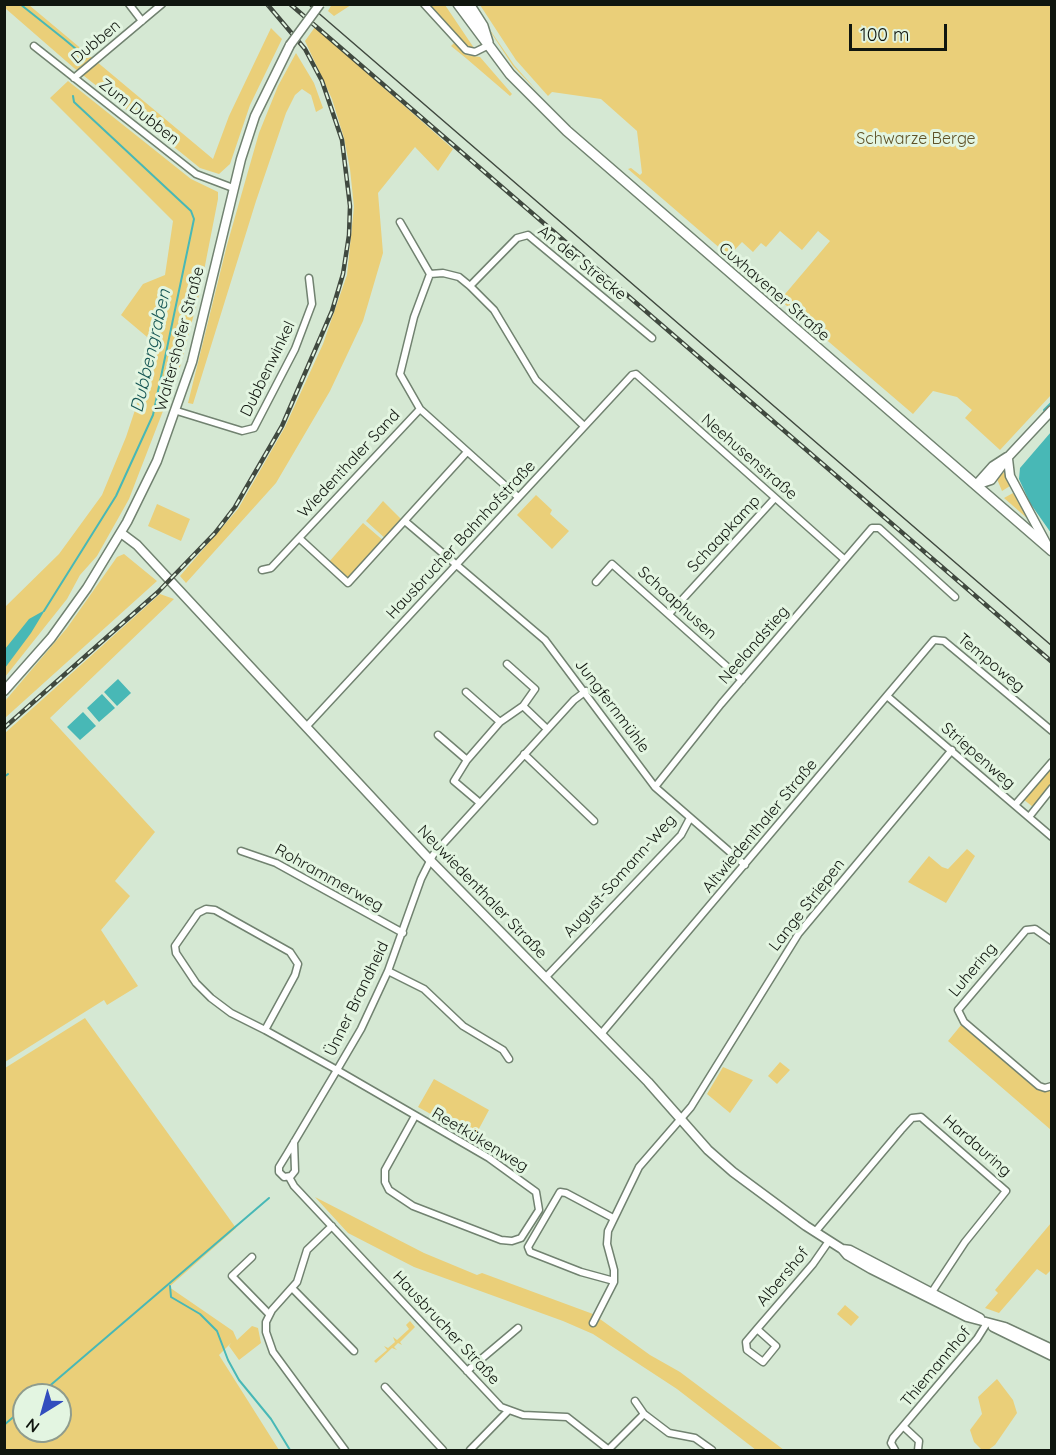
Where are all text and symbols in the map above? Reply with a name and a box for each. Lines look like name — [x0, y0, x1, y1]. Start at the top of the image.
scale bar — [852, 12, 950, 50]
street label: Dubben — [68, 16, 124, 68]
text: 100 m — [860, 23, 909, 46]
street label: Zum Dubben — [95, 75, 183, 149]
park label: Schwarze Berge — [856, 129, 976, 149]
street label: An der Strecke — [534, 222, 630, 304]
street label: Cuxhavener Straße — [715, 239, 833, 345]
street label: Waltershofer Straße — [151, 265, 209, 413]
water label: Dubbengraben — [126, 287, 176, 415]
street label: Dubbenwinkel — [237, 318, 299, 420]
street label: Wiedenthaler Sand — [294, 406, 404, 522]
street label: Neehusenstraße — [697, 410, 801, 504]
street label: Hausbrucher Bahnhofstraße — [382, 457, 540, 623]
street label: Schaapkamp — [684, 492, 764, 576]
street label: Schaaphusen — [634, 563, 720, 643]
street label: Neelandstieg — [715, 602, 793, 688]
street label: Tempoweg — [954, 629, 1028, 697]
street label: Jungfernmühle — [570, 655, 654, 757]
street label: Striepenweg — [937, 719, 1019, 793]
street label: Altwiedenthaler Straße — [698, 755, 822, 897]
street label: August-Somann-Weg — [560, 810, 680, 942]
street label: Neuwiedenthaler Straße — [413, 821, 551, 963]
street label: Rohrammerweg — [271, 840, 387, 916]
street label: Lange Striepen — [765, 855, 849, 955]
street label: Ünner Brandheid — [321, 938, 393, 1060]
street label: Luhering — [945, 939, 1001, 1001]
street label: Reetkükenweg — [428, 1104, 532, 1176]
street label: Hardauring — [939, 1111, 1015, 1181]
street label: Albershof — [753, 1244, 813, 1310]
street label: Hausbrucher Straße — [388, 1267, 504, 1389]
street label: Thiemannhof — [897, 1323, 975, 1411]
north arrow — [12, 1383, 72, 1443]
text: N — [22, 1414, 43, 1437]

